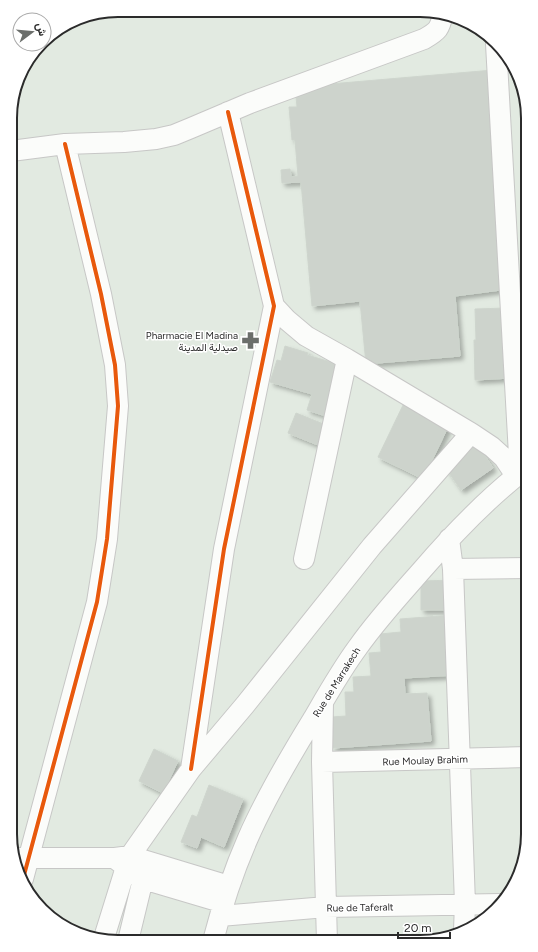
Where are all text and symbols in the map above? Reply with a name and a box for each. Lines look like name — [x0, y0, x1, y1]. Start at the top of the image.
north arrow — [12, 12, 52, 52]
text: ش — [33, 21, 49, 38]
place label: Pharmacie El Madina صيدلية المدينة — [146, 329, 238, 354]
pharmacy icon: Pharmacie El Madina صيدلية المدينة — [241, 331, 261, 351]
street label: Rue de Marrakech — [310, 644, 363, 720]
street label: Rue Moulay Brahim — [382, 753, 468, 768]
street label: Rue de Taferalt — [326, 900, 394, 915]
scale bar — [398, 914, 450, 940]
text: 20 m — [404, 921, 432, 935]

